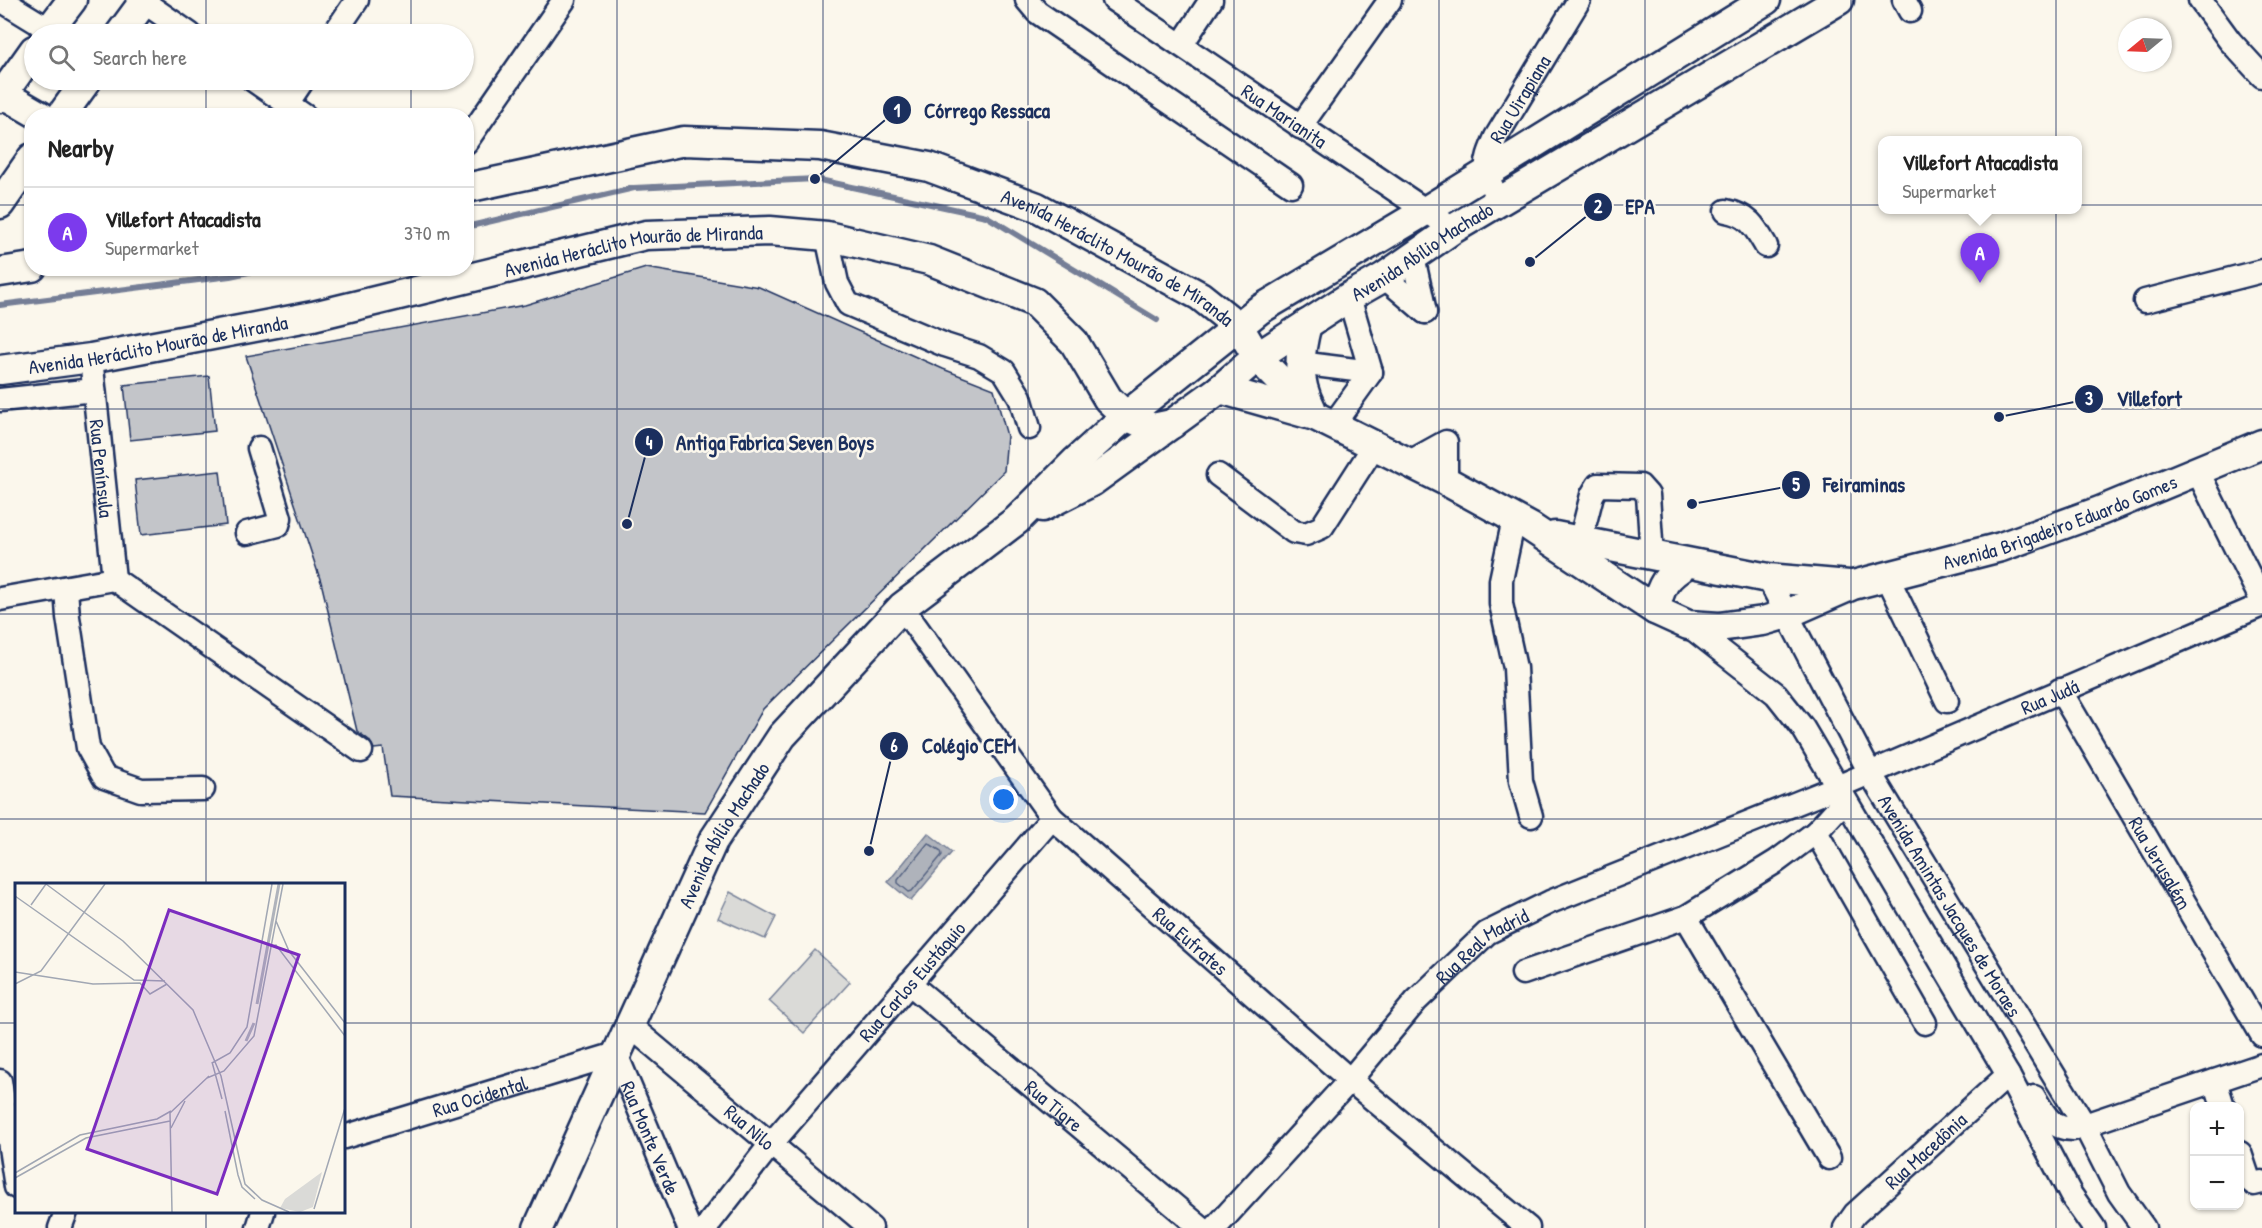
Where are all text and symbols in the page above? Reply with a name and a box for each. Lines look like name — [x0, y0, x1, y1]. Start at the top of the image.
north arrow — [2118, 18, 2172, 72]
search box — [24, 24, 474, 90]
icon: search — [45, 41, 78, 74]
text: Search here — [93, 42, 187, 72]
street label: Rua Uirapiana — [1482, 49, 1556, 148]
street label: Rua Marianita — [1237, 77, 1333, 154]
callout: Córrego Ressaca — [882, 91, 1062, 130]
text: Córrego Ressaca — [924, 96, 1051, 126]
text: 1 — [894, 98, 901, 123]
text: Nearby — [48, 130, 114, 165]
popup — [1878, 136, 2082, 214]
text: Villefort Atacadista — [1902, 147, 2058, 177]
text: Supermarket — [1902, 177, 1996, 204]
street label: Avenida Heráclito Mourão de Miranda — [998, 182, 1240, 332]
callout: EPA — [1583, 187, 1667, 226]
text: EPA — [1625, 192, 1656, 221]
text: 2 — [1594, 194, 1603, 219]
street label: Avenida Abílio Machado — [1346, 195, 1498, 307]
text: Villefort Atacadista — [105, 204, 261, 234]
street label: Avenida Heráclito Mourão de Miranda — [501, 218, 763, 283]
text: A — [63, 219, 72, 246]
text: 370 m — [404, 219, 450, 246]
text: Supermarket — [105, 234, 199, 261]
pin: A — [1960, 234, 2000, 283]
street label: Avenida Heráclito Mourão de Miranda — [27, 308, 290, 380]
callout: Villefort — [2074, 379, 2193, 418]
text: Villefort — [2116, 384, 2182, 413]
text: 3 — [2085, 386, 2093, 411]
street label: Rua Península — [84, 418, 121, 519]
callout: Antiga Fabrica Seven Boys — [634, 423, 885, 462]
text: Antiga Fabrica Seven Boys — [676, 428, 874, 458]
text: 4 — [646, 430, 653, 455]
callout: Feiraminas — [1781, 465, 1917, 504]
street label: Avenida Brigadeiro Eduardo Gomes — [1940, 467, 2181, 575]
text: Feiraminas — [1822, 470, 1905, 499]
text: 5 — [1792, 472, 1800, 497]
street label: Rua Judá — [2016, 672, 2083, 720]
callout: Colégio CEM — [879, 726, 1028, 765]
text: Colégio CEM — [922, 731, 1016, 761]
text: 6 — [890, 733, 898, 758]
street label: Avenida Abílio Machado — [671, 756, 775, 912]
your location — [989, 785, 1018, 814]
street label: Avenida Amintas Jacques de Moraes — [1873, 789, 2029, 1022]
street label: Rua Jerusalém — [2123, 811, 2199, 914]
inset map — [15, 883, 345, 1213]
street label: Rua Eufrates — [1148, 900, 1235, 981]
street label: Rua Real Madrid — [1429, 901, 1533, 989]
street label: Rua Carlos Eustáquio — [852, 915, 971, 1047]
street label: Rua Ocidental — [429, 1068, 531, 1123]
street label: Rua Tigre — [1020, 1073, 1089, 1137]
street label: Rua Monte Verde — [615, 1077, 687, 1198]
street label: Rua Nilo — [719, 1098, 781, 1156]
map controls — [2190, 1102, 2244, 1210]
button: + — [2190, 1102, 2244, 1156]
street label: Rua Macedônia — [1878, 1106, 1972, 1195]
button: − — [2190, 1156, 2244, 1210]

